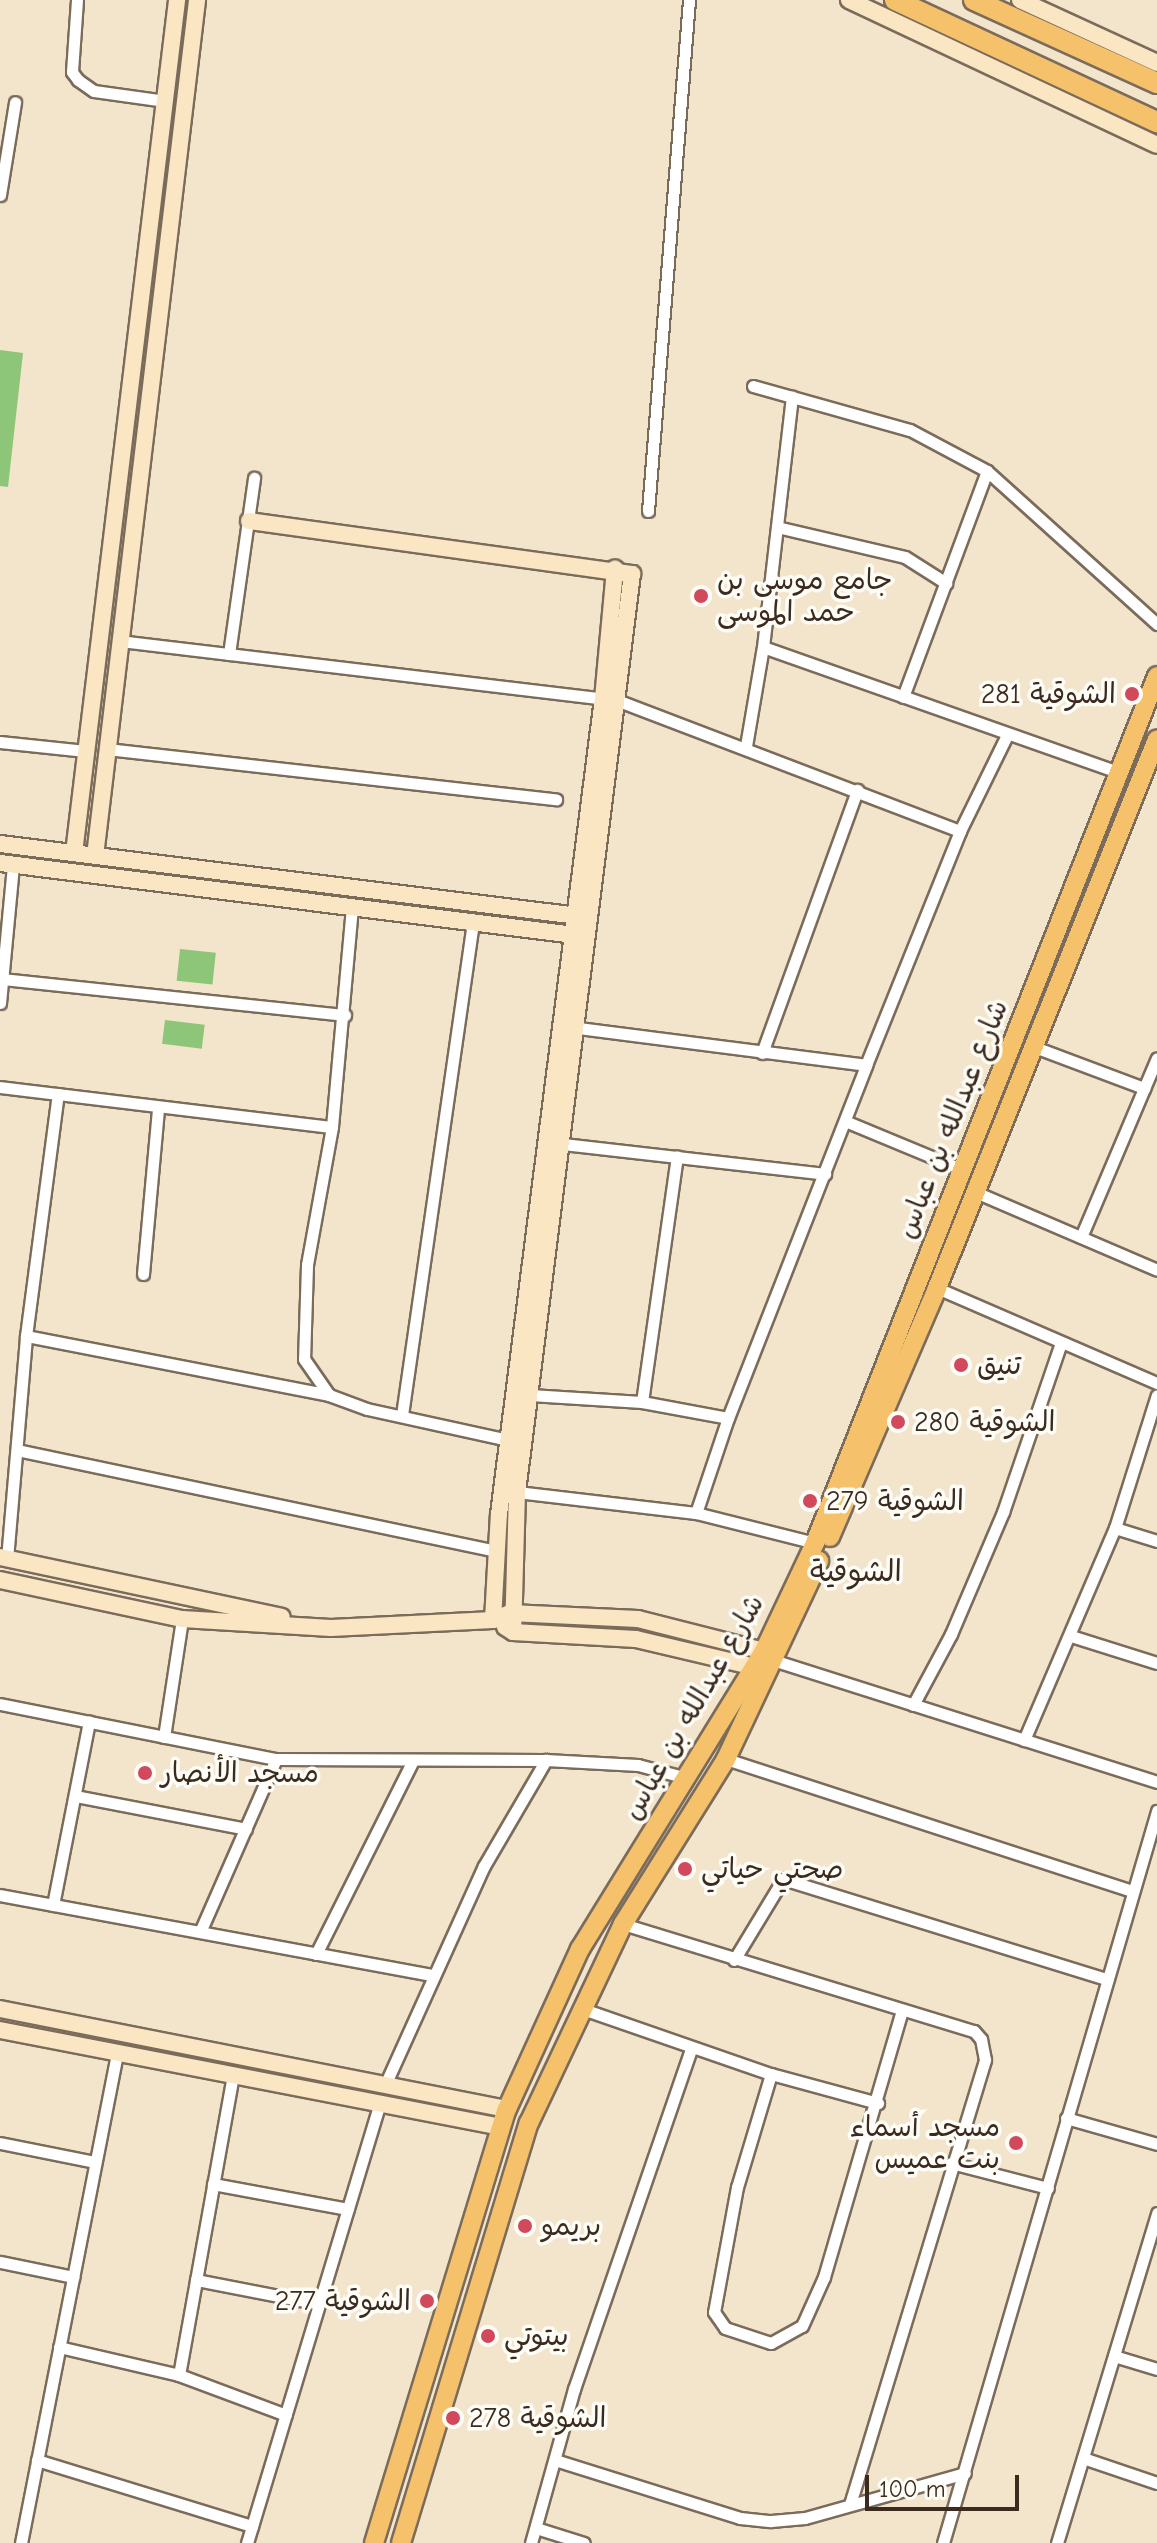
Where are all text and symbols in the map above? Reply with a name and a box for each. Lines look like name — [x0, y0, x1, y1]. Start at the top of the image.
place label: جامع موسى بن حمد الموسى — [717, 563, 892, 629]
marker: جامع موسى بن حمد الموسى — [692, 587, 710, 605]
place label: الشوقية 281 — [981, 677, 1116, 711]
marker: الشوقية 281 — [1123, 685, 1141, 703]
street label: شارع عبدالله بن عباس — [889, 995, 1015, 1243]
place label: تنيق — [977, 1348, 1021, 1382]
marker: تنيق — [952, 1356, 970, 1374]
place label: الشوقية 280 — [914, 1405, 1055, 1439]
marker: الشوقية 280 — [889, 1413, 907, 1431]
place label: الشوقية 279 — [826, 1484, 964, 1518]
marker: الشوقية 279 — [801, 1492, 819, 1510]
district label: الشوقية — [810, 1554, 902, 1590]
street label: شارع عبدالله بن عباس — [615, 1589, 771, 1825]
place label: مسجد الأنصار — [161, 1756, 319, 1790]
marker: مسجد الأنصار — [136, 1764, 154, 1782]
place label: صحتي حياتي — [701, 1852, 843, 1886]
marker: صحتي حياتي — [676, 1860, 694, 1878]
place label: مسجد أسماء بنت عميس — [850, 2110, 1000, 2176]
marker: مسجد أسماء بنت عميس — [1007, 2134, 1025, 2152]
place label: بريمو — [541, 2209, 601, 2243]
marker: بريمو — [516, 2217, 534, 2235]
place label: الشوقية 277 — [275, 2284, 411, 2318]
marker: الشوقية 277 — [418, 2292, 436, 2310]
place label: بيتوتي — [504, 2319, 569, 2353]
marker: بيتوتي — [479, 2327, 497, 2345]
place label: الشوقية 278 — [469, 2401, 606, 2435]
marker: الشوقية 278 — [444, 2409, 462, 2427]
scale bar — [869, 2459, 1023, 2509]
text: 100 m — [879, 2475, 946, 2503]

